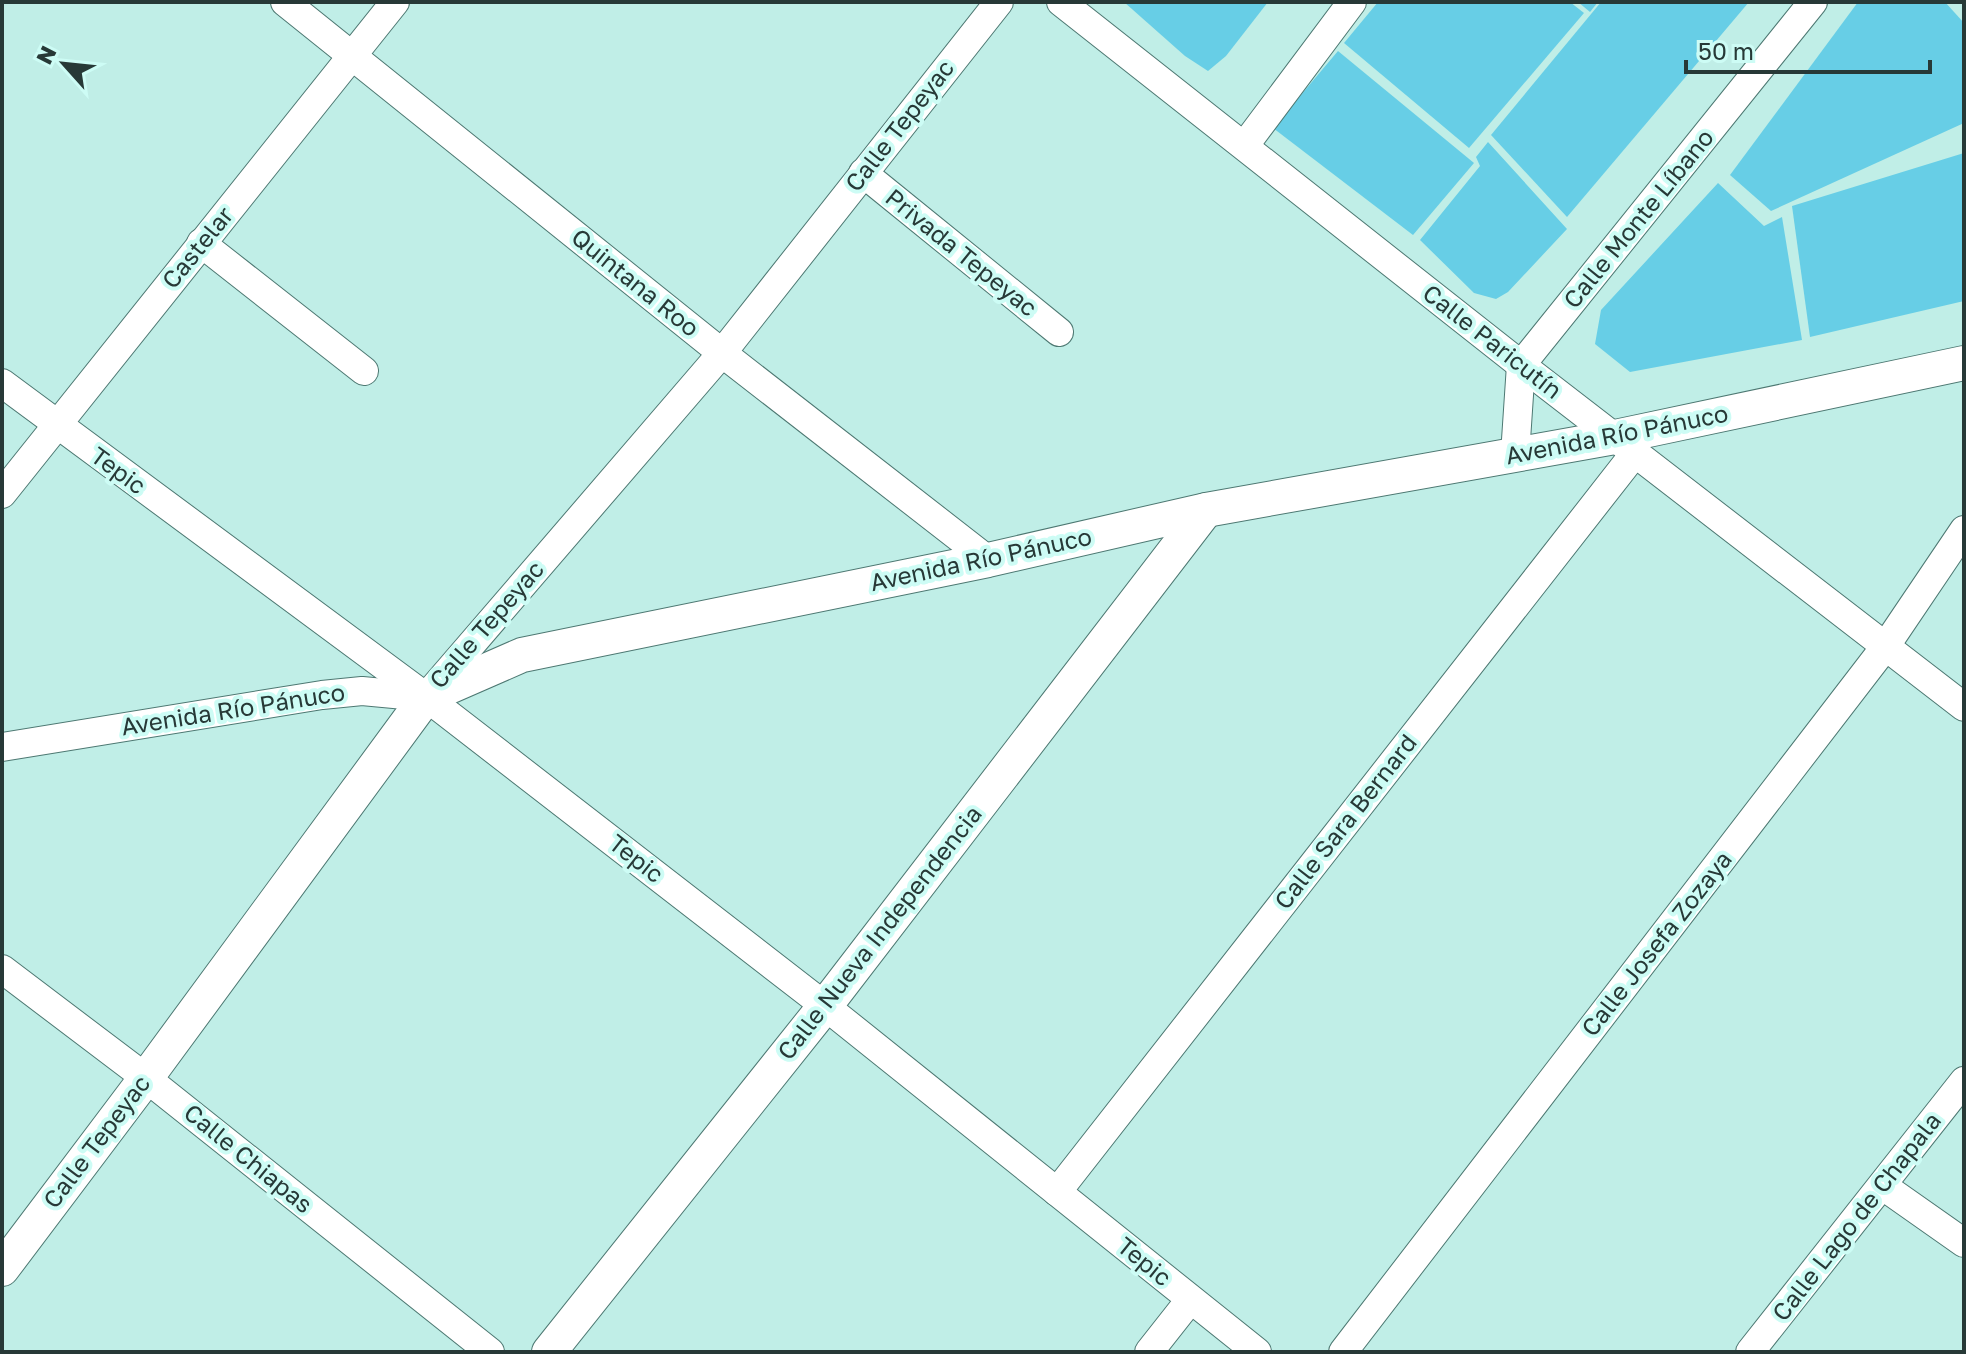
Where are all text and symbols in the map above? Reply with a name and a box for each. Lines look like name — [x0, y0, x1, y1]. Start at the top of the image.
north arrow — [24, 24, 104, 104]
scale bar — [1686, 24, 1930, 74]
text: 50 m — [1698, 36, 1754, 65]
text: N — [30, 41, 62, 68]
street label: Calle Tepeyac — [838, 53, 959, 197]
street label: Calle Monte Líbano — [1557, 123, 1719, 313]
street label: Privada Tepeyac — [880, 182, 1043, 322]
street label: Castelar — [155, 200, 239, 294]
street label: Quintana Roo — [566, 222, 706, 342]
street label: Calle Paricutín — [1418, 278, 1568, 404]
street label: Avenida Río Pánuco — [1503, 398, 1730, 469]
street label: Tepic — [86, 440, 152, 499]
street label: Avenida Río Pánuco — [867, 521, 1094, 596]
street label: Calle Tepeyac — [423, 554, 549, 694]
street label: Avenida Río Pánuco — [119, 677, 347, 741]
street label: Calle Sara Bernard — [1267, 728, 1422, 914]
street label: Calle Nueva Independencia — [771, 799, 987, 1065]
street label: Tepic — [604, 828, 670, 888]
street label: Calle Josefa Zozaya — [1575, 845, 1737, 1041]
street label: Calle Tepeyac — [36, 1069, 155, 1213]
street label: Calle Chiapas — [179, 1097, 319, 1219]
street label: Calle Lago de Chapala — [1765, 1106, 1946, 1326]
street label: Tepic — [1112, 1230, 1178, 1291]

